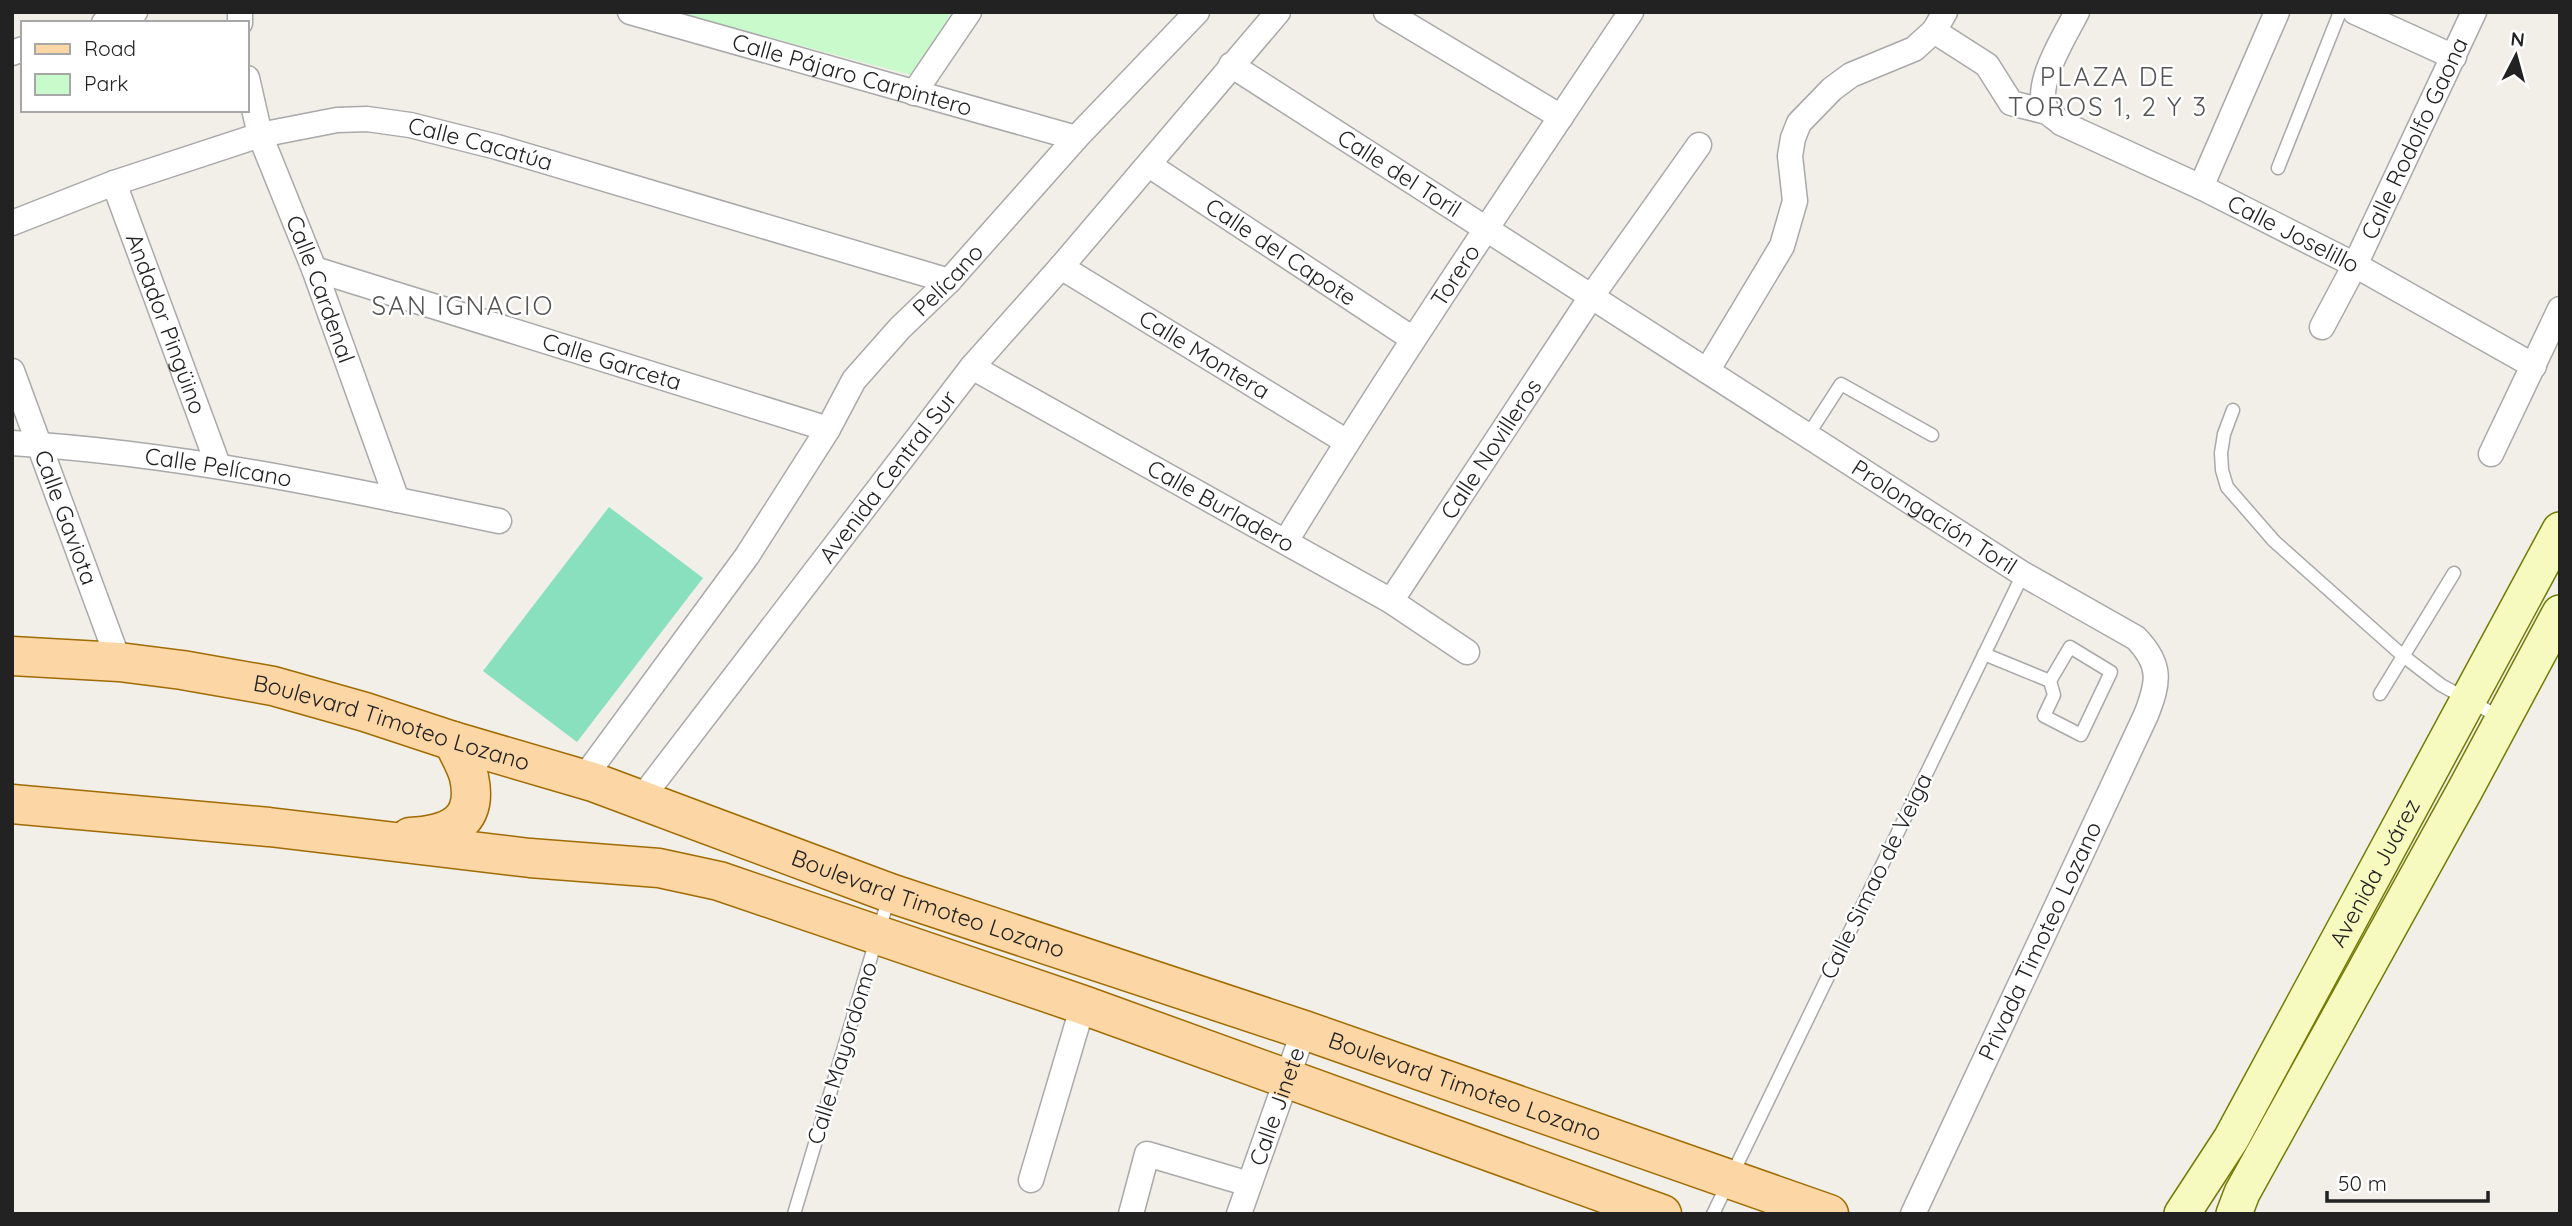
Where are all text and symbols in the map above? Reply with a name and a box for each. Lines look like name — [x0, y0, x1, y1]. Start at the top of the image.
legend — [21, 21, 248, 112]
north arrow — [2481, 21, 2551, 91]
text: N — [2510, 26, 2526, 52]
street label: Calle Pájaro Carpintero — [729, 27, 976, 122]
street label: Calle Rodolfo Gaona — [2354, 33, 2474, 244]
text: Road — [84, 35, 136, 61]
district label: PLAZA DE TOROS 1, 2 Y 3 — [2008, 60, 2208, 123]
text: Park — [84, 70, 128, 96]
street label: Calle Cacatúa — [405, 110, 556, 177]
street label: Calle del Toril — [1332, 122, 1467, 223]
street label: Calle Joselillo — [2223, 188, 2364, 279]
street label: Calle del Capote — [1200, 191, 1362, 312]
street label: Calle Cardenal — [280, 211, 362, 367]
street label: Andador Pingüino — [120, 229, 213, 418]
street label: Pelícano — [906, 238, 989, 322]
street label: Torero — [1424, 238, 1486, 312]
district label: SAN IGNACIO — [371, 289, 555, 322]
street label: Calle Montera — [1134, 303, 1275, 405]
street label: Calle Garceta — [539, 326, 685, 396]
street label: Calle Novilleros — [1434, 373, 1547, 525]
street label: Avenida Central Sur — [812, 384, 963, 569]
street label: Calle Pelícano — [143, 441, 294, 493]
street label: Calle Gaviota — [28, 446, 104, 589]
street label: Calle Burladero — [1142, 453, 1300, 558]
street label: Prolongación Toril — [1846, 453, 2023, 580]
street label: Boulevard Timoteo Lozano — [251, 668, 533, 777]
street label: Calle Simao de Veiga — [1813, 768, 1938, 984]
street label: Avenida Juárez — [2322, 794, 2426, 952]
street label: Privada Timoteo Lozano — [1971, 817, 2108, 1065]
street label: Boulevard Timoteo Lozano — [788, 843, 1069, 964]
street label: Calle Mayordomo — [800, 958, 883, 1148]
street label: Boulevard Timoteo Lozano — [1325, 1025, 1606, 1147]
street label: Calle Jinete — [1242, 1043, 1311, 1169]
scale bar — [2327, 1160, 2488, 1204]
text: 50 m — [2338, 1170, 2387, 1196]

